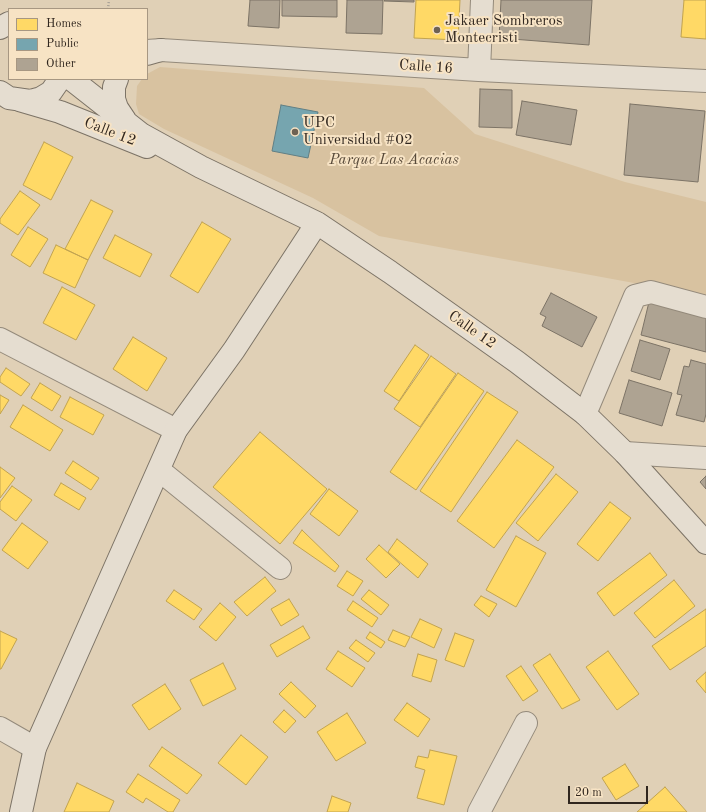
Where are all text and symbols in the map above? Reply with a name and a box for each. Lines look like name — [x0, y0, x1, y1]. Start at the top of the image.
legend — [8, 8, 148, 80]
place label: Jakaer Sombreros Montecristi — [445, 12, 562, 47]
text: Homes — [46, 18, 82, 30]
marker: Jakaer Sombreros Montecristi — [432, 25, 442, 35]
text: Public — [46, 38, 78, 50]
street label: Calle 16 — [398, 56, 454, 78]
text: Other — [46, 58, 76, 70]
street label: Calle 12 — [82, 114, 138, 150]
place label: UPC Universidad #02 — [303, 114, 413, 149]
marker: UPC Universidad #02 — [290, 127, 300, 137]
park label: Parque Las Acacias — [329, 151, 459, 169]
street label: Calle 12 — [445, 307, 499, 353]
scale bar — [570, 778, 650, 804]
text: 20 m — [575, 787, 602, 799]

